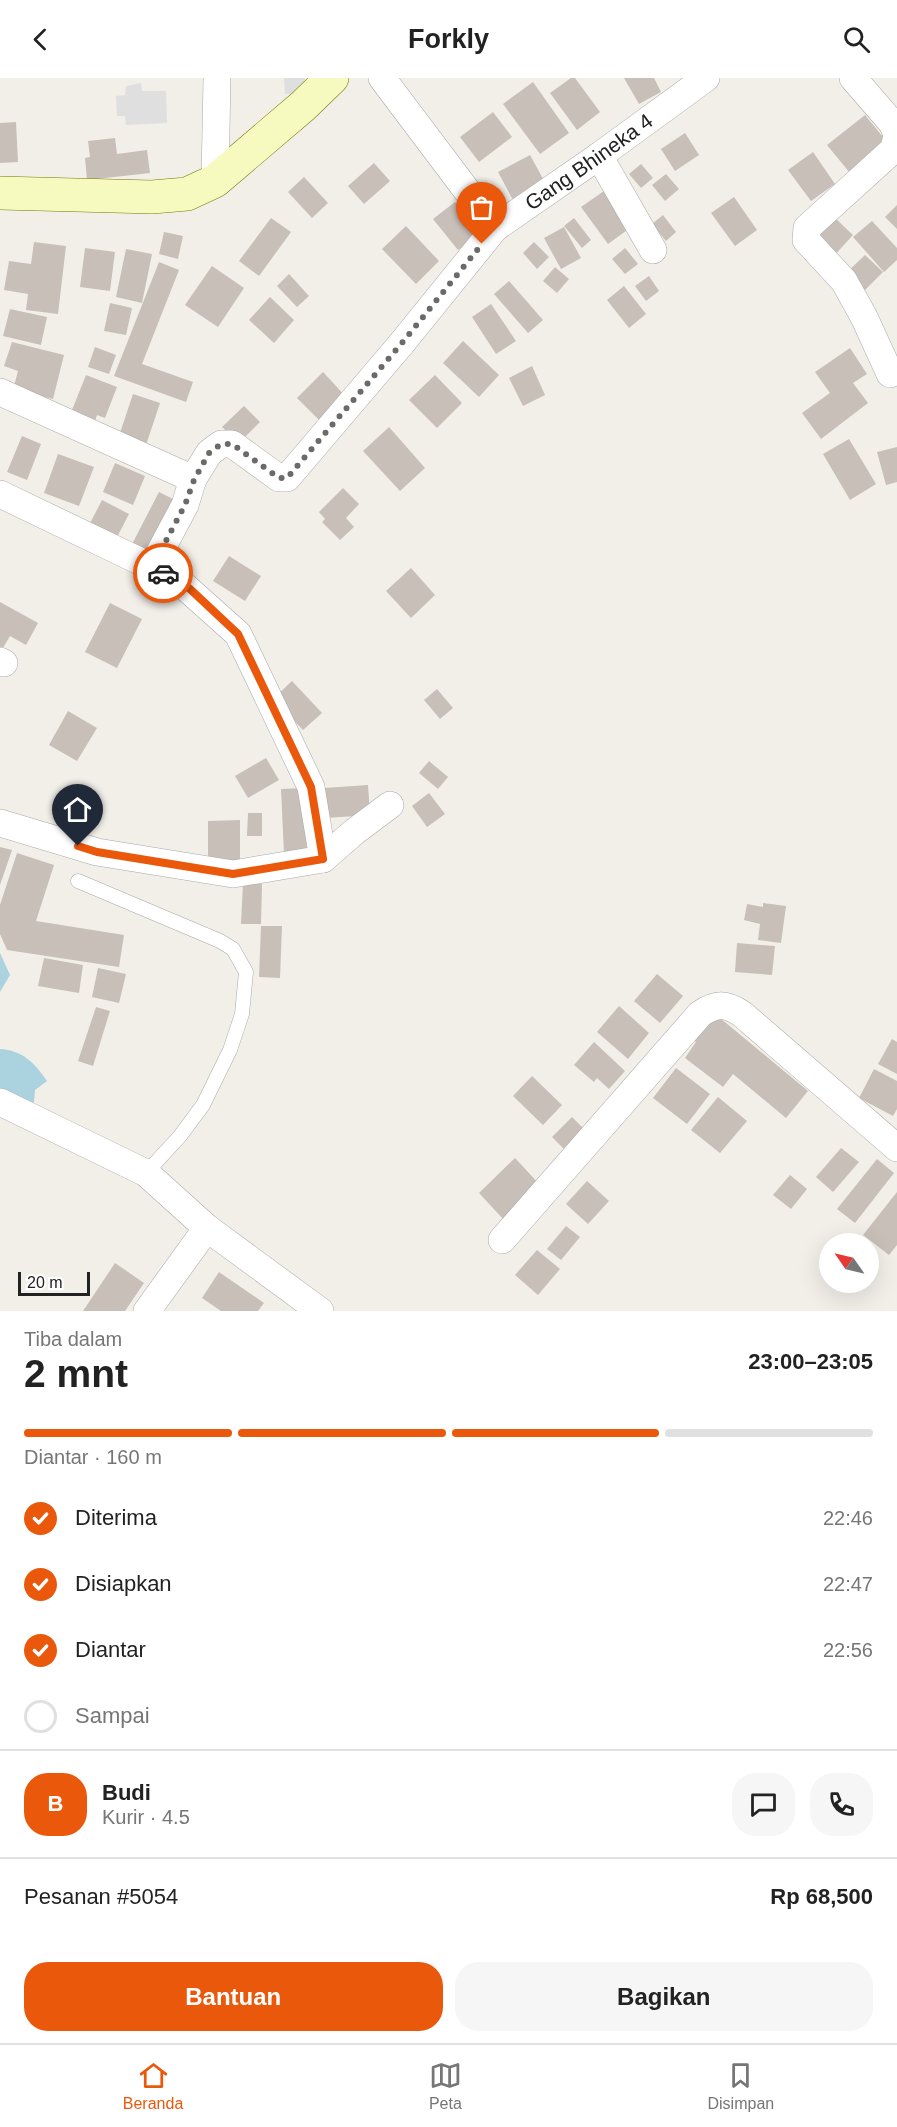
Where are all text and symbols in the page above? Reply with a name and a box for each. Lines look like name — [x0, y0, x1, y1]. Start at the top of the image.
icon: back — [24, 23, 57, 56]
icon: search — [840, 23, 873, 56]
text: Forkly — [408, 24, 489, 54]
street label: Gang Bhineka 4 — [521, 109, 657, 215]
pin — [456, 182, 507, 244]
icon: bag — [465, 191, 498, 224]
courier — [133, 543, 193, 603]
icon: car — [147, 557, 180, 590]
pin — [52, 784, 103, 846]
icon: home — [61, 793, 94, 826]
north arrow — [819, 1233, 879, 1293]
map controls — [819, 1233, 879, 1293]
scale bar — [18, 1269, 90, 1296]
text: 20 m — [27, 1274, 63, 1291]
text: Tiba dalam — [24, 1328, 122, 1350]
text: 23:00–23:05 — [748, 1349, 873, 1374]
text: 2 mnt — [24, 1352, 128, 1395]
text: Diantar · 160 m — [24, 1446, 162, 1468]
icon: check — [24, 1502, 57, 1535]
text: Diterima — [75, 1505, 157, 1530]
text: 22:46 — [823, 1507, 873, 1529]
icon: check — [24, 1568, 57, 1601]
text: Disiapkan — [75, 1571, 172, 1596]
text: 22:47 — [823, 1573, 873, 1595]
icon: check — [24, 1634, 57, 1667]
text: Diantar — [75, 1637, 146, 1662]
text: 22:56 — [823, 1639, 873, 1661]
text: Sampai — [75, 1703, 150, 1728]
button: chat — [732, 1773, 795, 1836]
button: phone — [810, 1773, 873, 1836]
text: Budi — [102, 1780, 151, 1805]
text: B — [48, 1791, 63, 1816]
text: Kurir · 4.5 — [102, 1806, 190, 1828]
text: Pesanan #5054 — [24, 1884, 178, 1909]
text: Rp 68,500 — [770, 1884, 873, 1909]
button: Bantuan — [24, 1962, 443, 2031]
button: Bagikan — [455, 1962, 873, 2031]
tab: Beranda — [123, 2059, 183, 2113]
tab: Peta — [429, 2059, 462, 2113]
tab: Disimpan — [707, 2059, 774, 2113]

